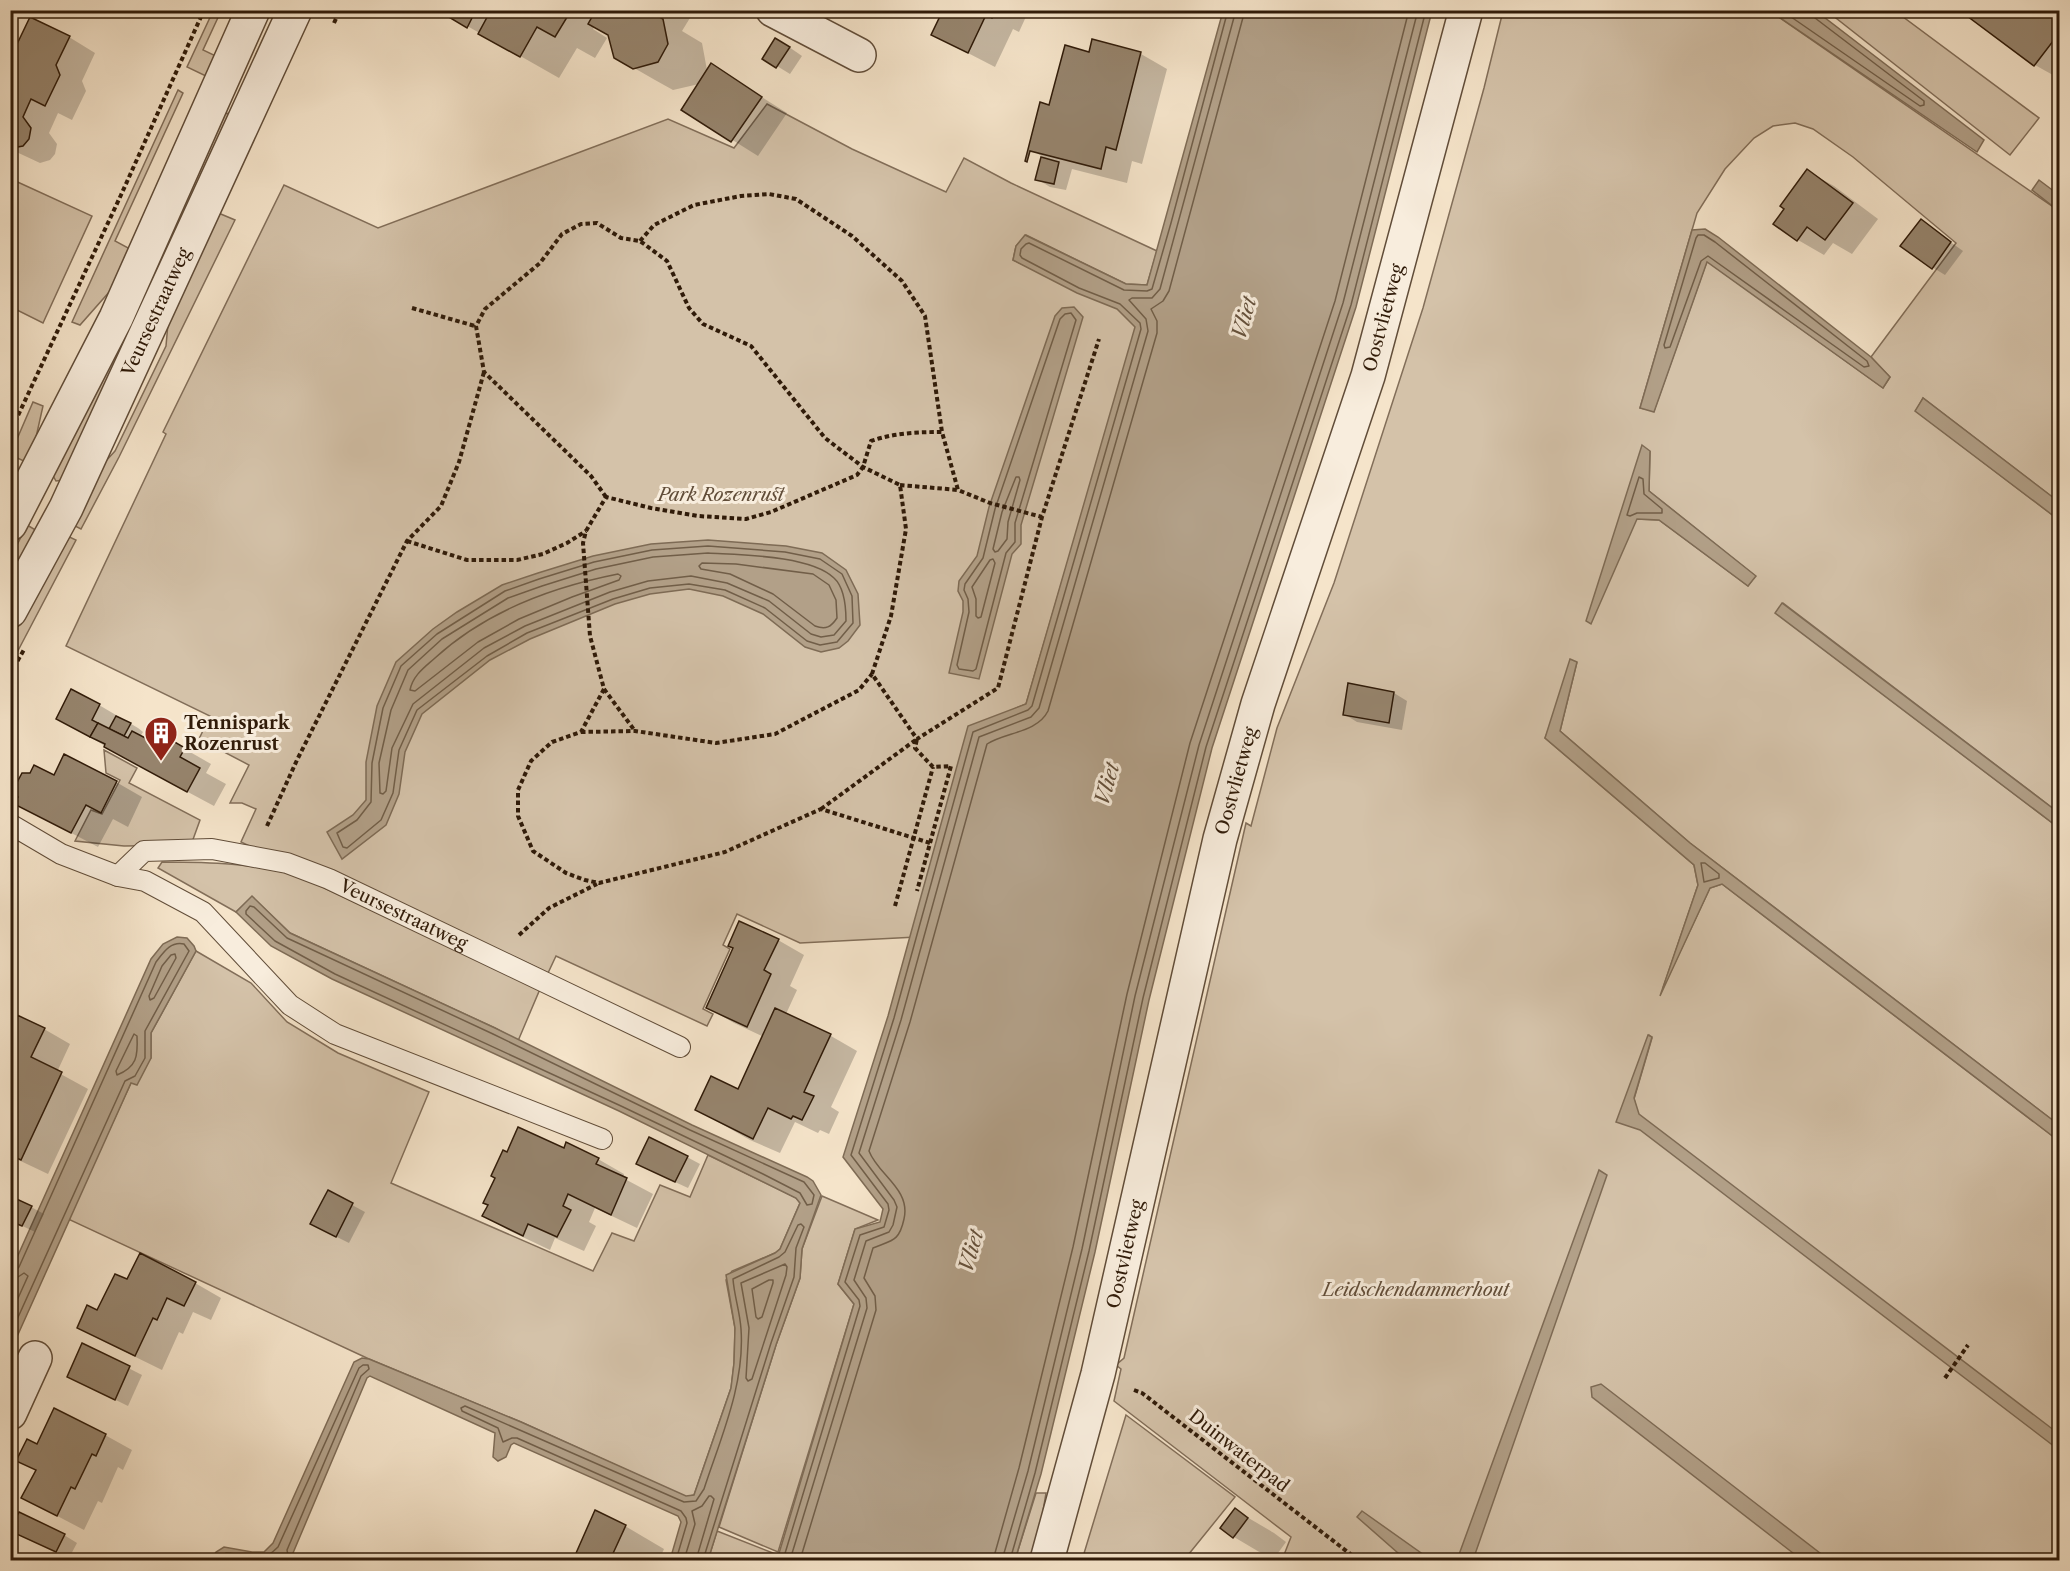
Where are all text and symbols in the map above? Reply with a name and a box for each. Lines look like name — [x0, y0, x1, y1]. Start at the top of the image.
street label: Veursestraatweg — [117, 244, 195, 381]
street label: Oostvlietweg — [1359, 261, 1409, 374]
water label: Vliet — [1227, 293, 1262, 342]
park label: Park Rozenrust — [656, 484, 786, 506]
place label: Tennispark Rozenrust — [184, 712, 291, 755]
building icon: Tennispark Rozenrust — [143, 715, 179, 762]
street label: Oostvlietweg — [1211, 724, 1262, 837]
water label: Vliet — [1090, 759, 1125, 808]
street label: Veursestraatweg — [335, 874, 472, 955]
street label: Oostvlietweg — [1102, 1197, 1149, 1311]
water label: Vliet — [954, 1226, 989, 1275]
park label: Leidschendammerhout — [1321, 1279, 1511, 1301]
street label: Duinwaterpad — [1184, 1405, 1294, 1497]

